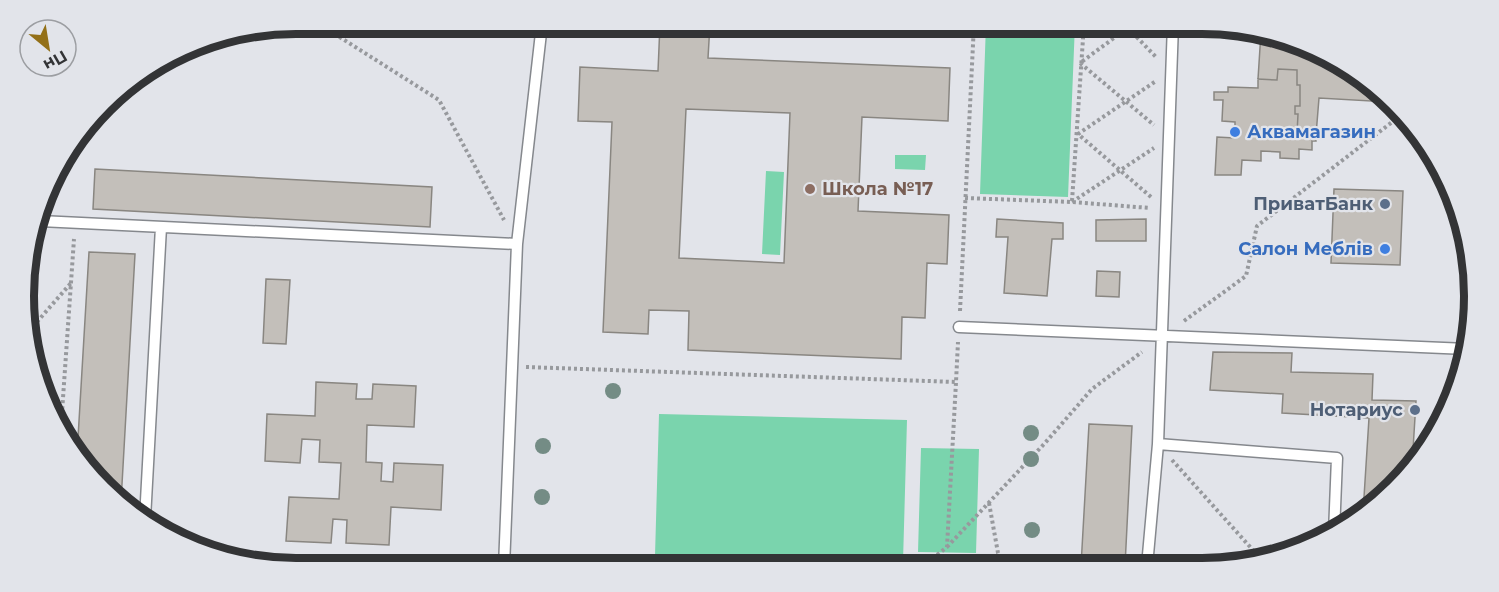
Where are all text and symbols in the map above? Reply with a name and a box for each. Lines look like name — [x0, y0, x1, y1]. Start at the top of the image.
north arrow — [18, 18, 78, 78]
text: Пн — [40, 46, 70, 75]
place label: Аквамагазин — [1247, 121, 1376, 143]
marker: Аквамагазин — [1228, 125, 1242, 139]
place label: Школа №17 — [822, 178, 933, 200]
marker: Школа №17 — [803, 182, 817, 196]
place label: ПриватБанк — [1253, 193, 1373, 215]
marker: ПриватБанк — [1378, 197, 1392, 211]
place label: Салон Меблів — [1238, 238, 1373, 260]
marker: Салон Меблів — [1378, 242, 1392, 256]
place label: Нотариус — [1310, 399, 1403, 421]
marker: Нотариус — [1408, 403, 1422, 417]

